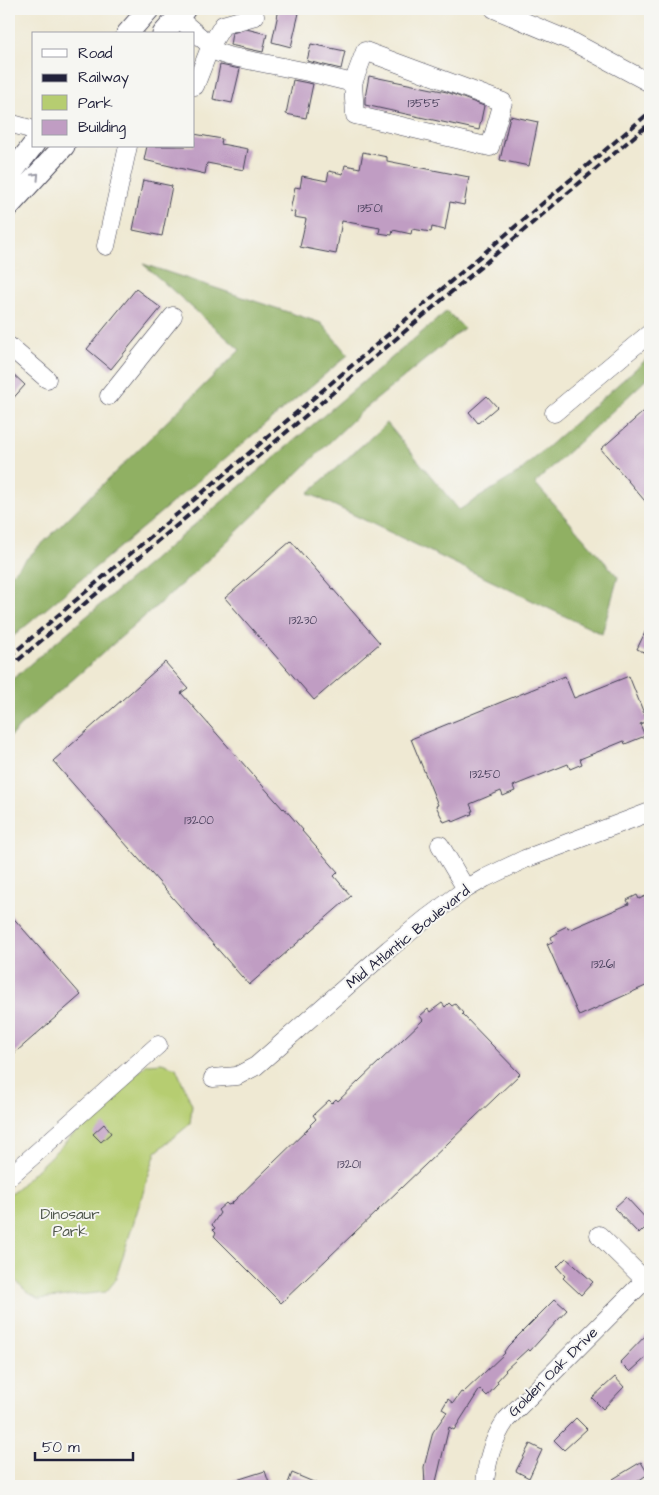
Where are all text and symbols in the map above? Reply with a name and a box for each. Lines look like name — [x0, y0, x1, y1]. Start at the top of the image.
legend — [32, 32, 195, 148]
text: Road — [78, 43, 113, 64]
text: Railway — [78, 67, 129, 89]
text: Park — [78, 93, 113, 114]
house number: 13555 — [407, 95, 441, 112]
text: Building — [78, 117, 126, 139]
one-way arrow — [30, 173, 39, 182]
house number: 13501 — [357, 200, 383, 217]
house number: 13230 — [289, 612, 318, 629]
house number: 13250 — [470, 766, 501, 783]
house number: 13200 — [184, 812, 214, 829]
street label: Mid Atlantic Boulevard — [342, 880, 475, 994]
house number: 13261 — [591, 956, 615, 973]
house number: 13201 — [337, 1156, 361, 1173]
park label: Dinosaur Park — [41, 1204, 100, 1242]
street label: Golden Oak Drive — [503, 1322, 603, 1422]
scale bar — [35, 1430, 132, 1462]
text: 50 m — [42, 1437, 80, 1458]

